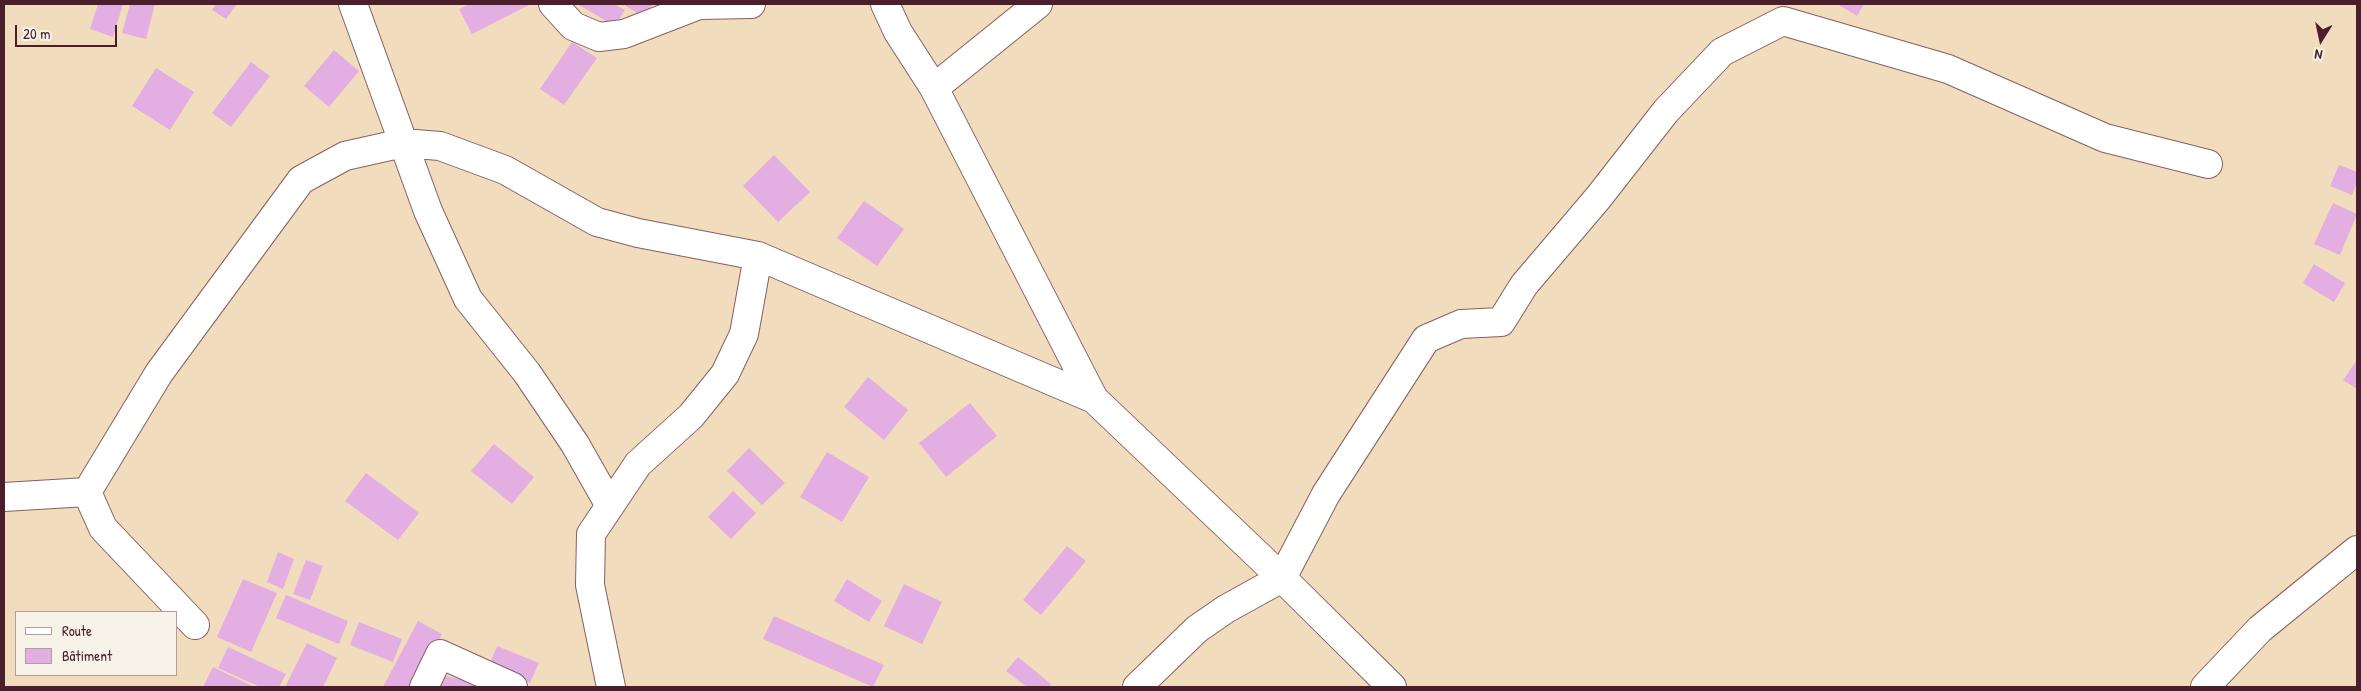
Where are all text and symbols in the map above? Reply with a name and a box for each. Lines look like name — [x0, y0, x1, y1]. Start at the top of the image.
scale bar — [18, 15, 120, 47]
north arrow — [2296, 15, 2346, 65]
text: 20 m — [23, 23, 50, 44]
text: N — [2313, 45, 2324, 65]
legend — [15, 611, 178, 676]
text: Route — [62, 620, 92, 641]
text: Bâtiment — [62, 645, 112, 666]

